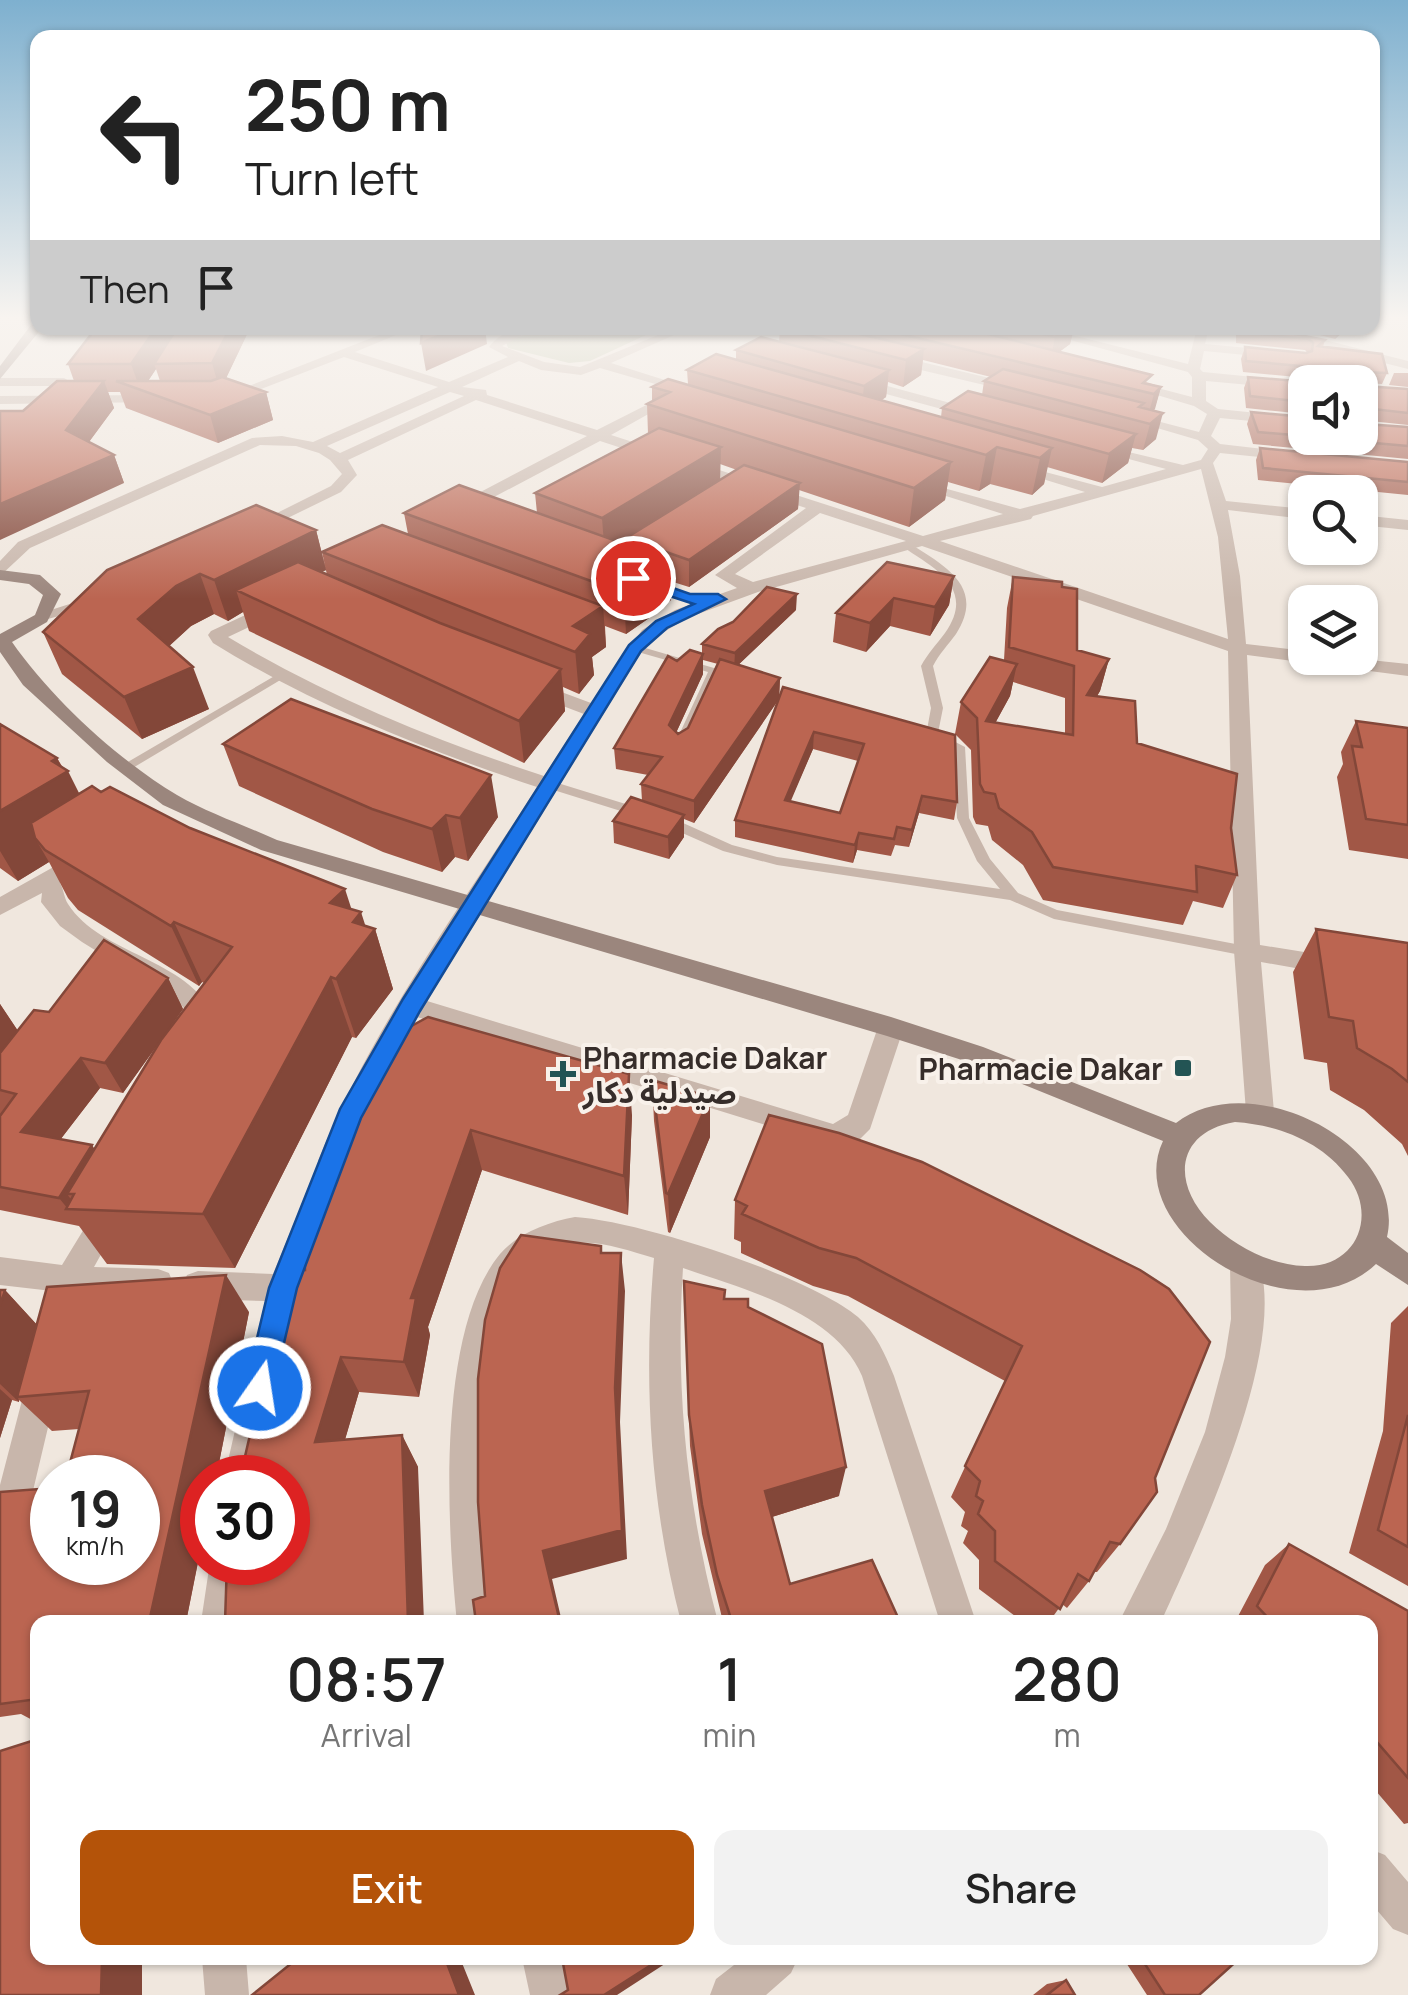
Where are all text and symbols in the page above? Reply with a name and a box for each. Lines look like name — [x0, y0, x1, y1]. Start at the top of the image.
text: 250 m — [245, 56, 451, 152]
icon: left — [80, 70, 210, 200]
text: Turn left — [245, 147, 419, 209]
icon: arrive — [189, 260, 244, 315]
text: Then — [80, 262, 169, 314]
map controls — [1288, 365, 1378, 675]
button: sound — [1288, 365, 1378, 455]
button: search — [1288, 475, 1378, 565]
pin — [591, 536, 676, 621]
icon: arrive — [606, 551, 661, 606]
button: layers — [1288, 585, 1378, 675]
place label: Pharmacie Dakar صيدلية دكار — [581, 1037, 827, 1112]
place label: Pharmacie Dakar — [919, 1048, 1163, 1089]
marker: Pharmacie Dakar — [1172, 1057, 1194, 1079]
marker: Pharmacie Dakar صيدلية دكار — [552, 1063, 574, 1085]
position arrow — [208, 1336, 312, 1440]
speed limit sign: 30 — [180, 1455, 310, 1585]
text: 19 — [69, 1474, 121, 1542]
text: km/h — [66, 1528, 124, 1563]
text: 08:57 — [286, 1637, 447, 1719]
text: 1 — [717, 1637, 742, 1719]
text: 280 — [1012, 1637, 1122, 1719]
text: Arrival — [321, 1713, 412, 1757]
text: min — [703, 1713, 756, 1757]
text: m — [1054, 1713, 1081, 1757]
button: Exit — [80, 1830, 694, 1945]
button: Share — [714, 1830, 1328, 1945]

